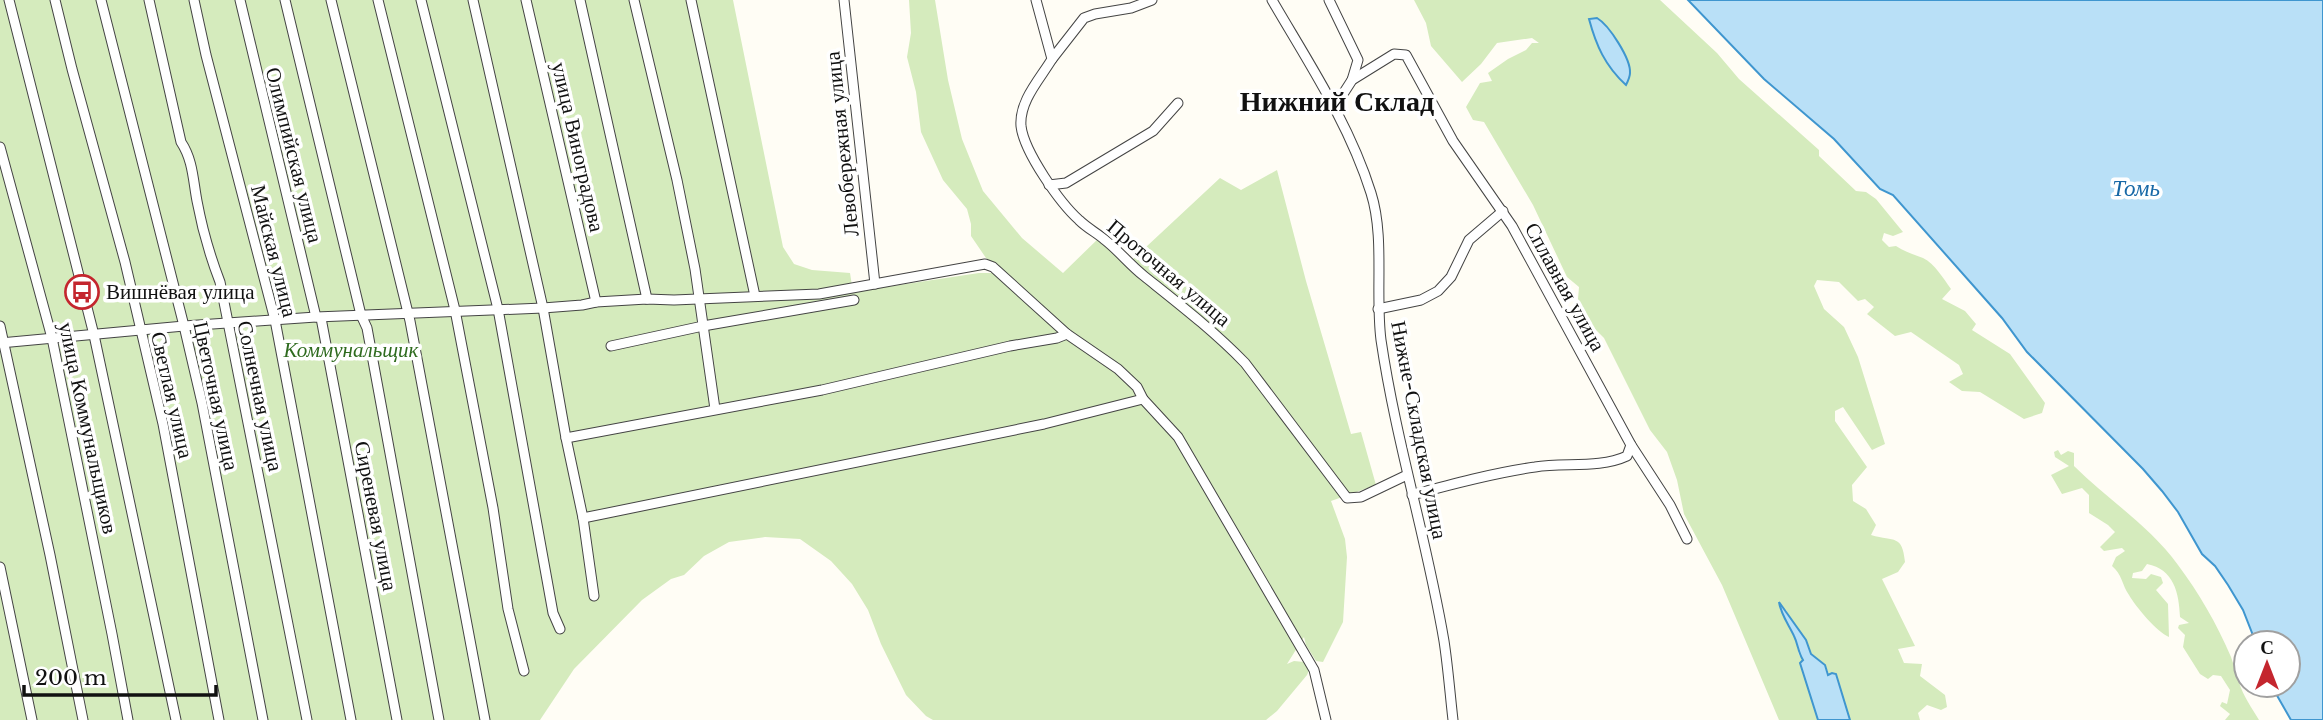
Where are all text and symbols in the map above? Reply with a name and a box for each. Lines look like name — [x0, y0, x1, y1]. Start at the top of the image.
street label: Левобережная улица — [819, 50, 865, 238]
street label: улица Виноградова — [546, 60, 610, 235]
street label: Олимпийская улица — [260, 65, 329, 246]
district label: Нижний Склад — [1240, 84, 1434, 119]
water label: Томь — [2112, 174, 2160, 202]
street label: Майская улица — [245, 182, 303, 320]
street label: Проточная улица — [1102, 214, 1237, 333]
street label: Сплавная улица — [1519, 218, 1611, 356]
bus stop icon: Вишнёвая улица — [63, 273, 101, 311]
place label: Вишнёвая улица — [106, 279, 255, 305]
street label: Солнечная улица — [231, 318, 289, 474]
street label: Цветочная улица — [188, 319, 245, 474]
street label: Нижне-Складская улица — [1385, 319, 1453, 542]
street label: улица Коммунальщиков — [53, 320, 123, 536]
street label: Светлая улица — [145, 329, 199, 461]
park label: Коммунальщик — [283, 337, 419, 363]
street label: Сиреневая улица — [349, 439, 403, 594]
north arrow — [2232, 629, 2302, 699]
text: С — [2260, 636, 2274, 659]
scale bar — [24, 654, 217, 698]
text: 200 m — [35, 665, 107, 691]

